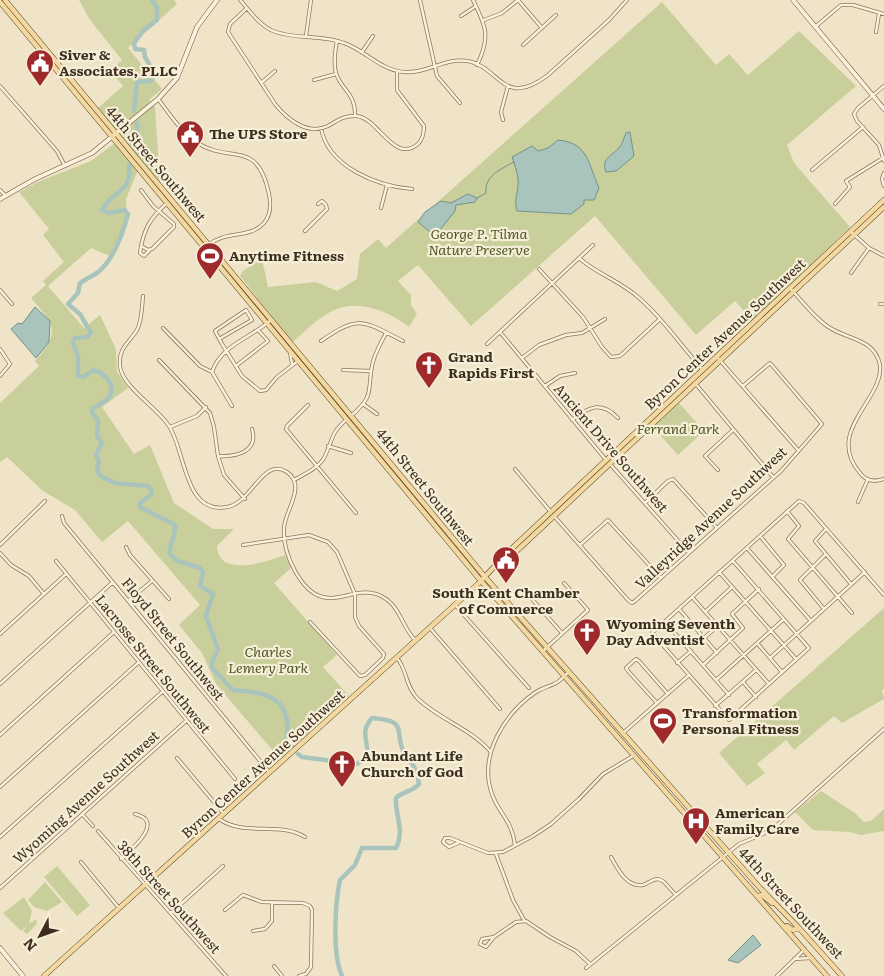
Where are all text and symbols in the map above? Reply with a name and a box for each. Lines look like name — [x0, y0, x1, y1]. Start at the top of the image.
place label: Siver & Associates, PLLC — [59, 44, 178, 80]
public building icon: Siver & Associates, PLLC — [25, 48, 55, 87]
street label: 44th Street Southwest — [102, 101, 212, 226]
public building icon: The UPS Store — [175, 119, 205, 158]
place label: The UPS Store — [209, 123, 308, 143]
park label: George P. Tilma Nature Preserve — [428, 223, 530, 259]
sports icon: Anytime Fitness — [195, 241, 225, 280]
place label: Anytime Fitness — [229, 245, 344, 265]
street label: Byron Center Avenue Southwest — [639, 253, 809, 413]
place label: Grand Rapids First — [448, 346, 535, 382]
church icon: Grand Rapids First — [414, 350, 444, 389]
street label: Ancient Drive Southwest — [550, 379, 674, 516]
park label: Ferrand Park — [636, 418, 720, 438]
street label: 44th Street Southwest — [372, 423, 480, 550]
street label: Valleyridge Avenue Southwest — [630, 441, 791, 593]
public building icon: South Kent Chamber of Commerce — [491, 545, 521, 584]
street label: Floyd Street Southwest — [118, 573, 230, 704]
place label: South Kent Chamber of Commerce — [432, 582, 580, 618]
street label: Lacrosse Street Southwest — [91, 590, 216, 737]
place label: Wyoming Seventh Day Adventist — [606, 613, 736, 649]
church icon: Wyoming Seventh Day Adventist — [572, 617, 602, 656]
park label: Charles Lemery Park — [228, 641, 308, 677]
street label: Byron Center Avenue Southwest — [176, 684, 349, 842]
place label: Transformation Personal Fitness — [682, 702, 799, 738]
sports icon: Transformation Personal Fitness — [648, 706, 678, 745]
street label: Wyoming Avenue Southwest — [8, 725, 163, 867]
place label: Abundant Life Church of God — [361, 745, 463, 781]
church icon: Abundant Life Church of God — [327, 749, 357, 788]
place label: American Family Care — [715, 802, 800, 838]
hospital icon: American Family Care — [681, 806, 711, 845]
street label: 38th Street Southwest — [113, 835, 226, 958]
street label: 44th Street Southwest — [735, 842, 849, 963]
north arrow — [15, 911, 65, 961]
text: N — [18, 934, 41, 956]

